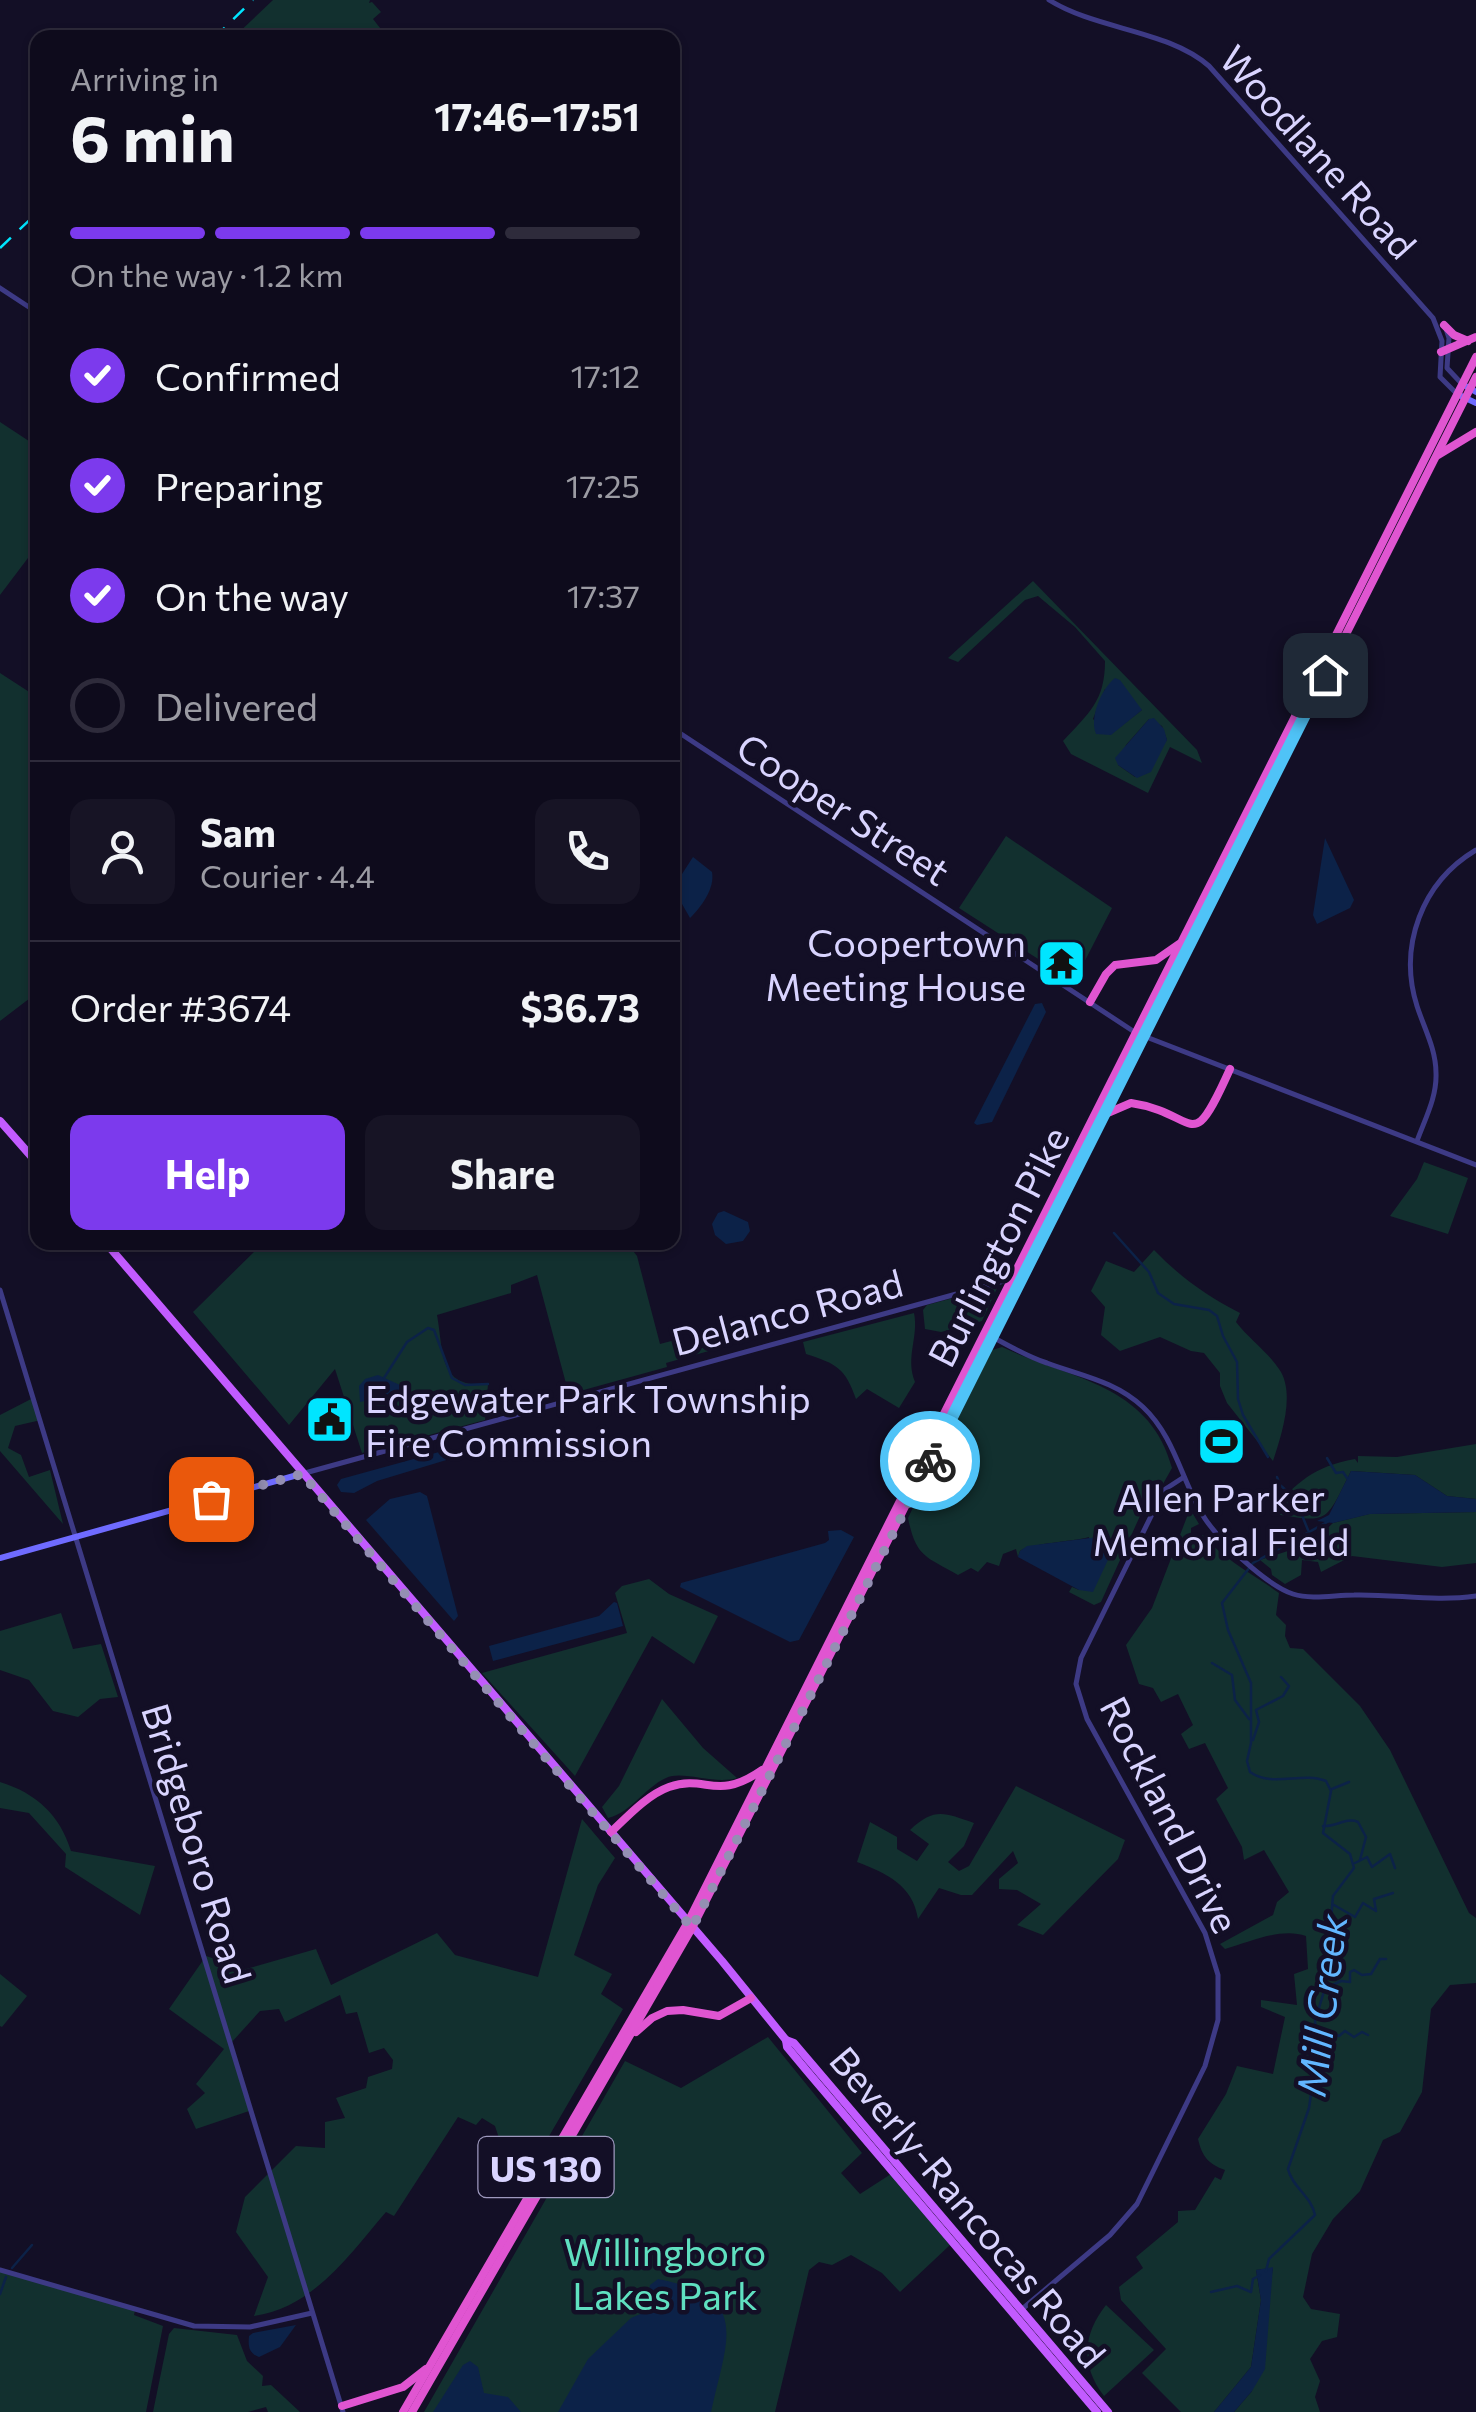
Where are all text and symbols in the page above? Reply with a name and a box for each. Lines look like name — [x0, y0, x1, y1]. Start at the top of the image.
street label: Woodlane Road — [1211, 35, 1427, 267]
text: Arriving in — [70, 58, 219, 98]
text: 17:46–17:51 — [434, 92, 640, 139]
text: 6 min — [70, 96, 235, 175]
text: On the way · 1.2 km — [70, 254, 343, 294]
icon: check — [70, 348, 125, 403]
text: Confirmed — [155, 352, 341, 399]
text: 17:12 — [570, 355, 640, 395]
icon: check — [70, 458, 125, 513]
text: Preparing — [155, 462, 323, 509]
text: 17:25 — [566, 465, 640, 505]
icon: check — [70, 568, 125, 623]
text: On the way — [155, 572, 349, 619]
text: 17:37 — [567, 575, 640, 615]
pin — [1283, 633, 1368, 718]
icon: home — [1298, 648, 1353, 703]
text: Delivered — [155, 682, 318, 729]
street label: Cooper Street — [729, 722, 959, 894]
button: person — [70, 799, 175, 904]
button: phone — [535, 799, 640, 904]
text: Sam — [200, 808, 276, 855]
text: Courier · 4.4 — [200, 855, 375, 895]
place label: Coopertown Meeting House — [765, 918, 1026, 1009]
temple icon: Coopertown Meeting House — [1035, 937, 1087, 989]
text: Order #3674 — [70, 983, 291, 1030]
text: $36.73 — [520, 983, 640, 1030]
button: Help — [70, 1115, 345, 1230]
button: Share — [365, 1115, 640, 1230]
street label: Burlington Pike — [916, 1118, 1078, 1374]
street label: Delanco Road — [667, 1258, 907, 1364]
place label: Edgewater Park Township Fire Commission — [365, 1374, 811, 1465]
public building icon: Edgewater Park Township Fire Commission — [304, 1393, 356, 1445]
courier — [880, 1411, 980, 1511]
sports icon: Allen Parker Memorial Field — [1195, 1416, 1247, 1468]
icon: bike — [903, 1434, 958, 1489]
pin — [169, 1457, 254, 1542]
icon: bag — [184, 1472, 239, 1527]
place label: Allen Parker Memorial Field — [1092, 1473, 1350, 1564]
street label: Rockland Drive — [1091, 1688, 1251, 1940]
street label: Bridgeboro Road — [133, 1697, 263, 1989]
water label: Mill Creek — [1285, 1910, 1356, 2099]
street label: Beverly-Rancocas Road — [821, 2036, 1117, 2376]
road number: US 130 — [478, 2137, 614, 2197]
park label: Willingboro Lakes Park — [564, 2227, 766, 2318]

